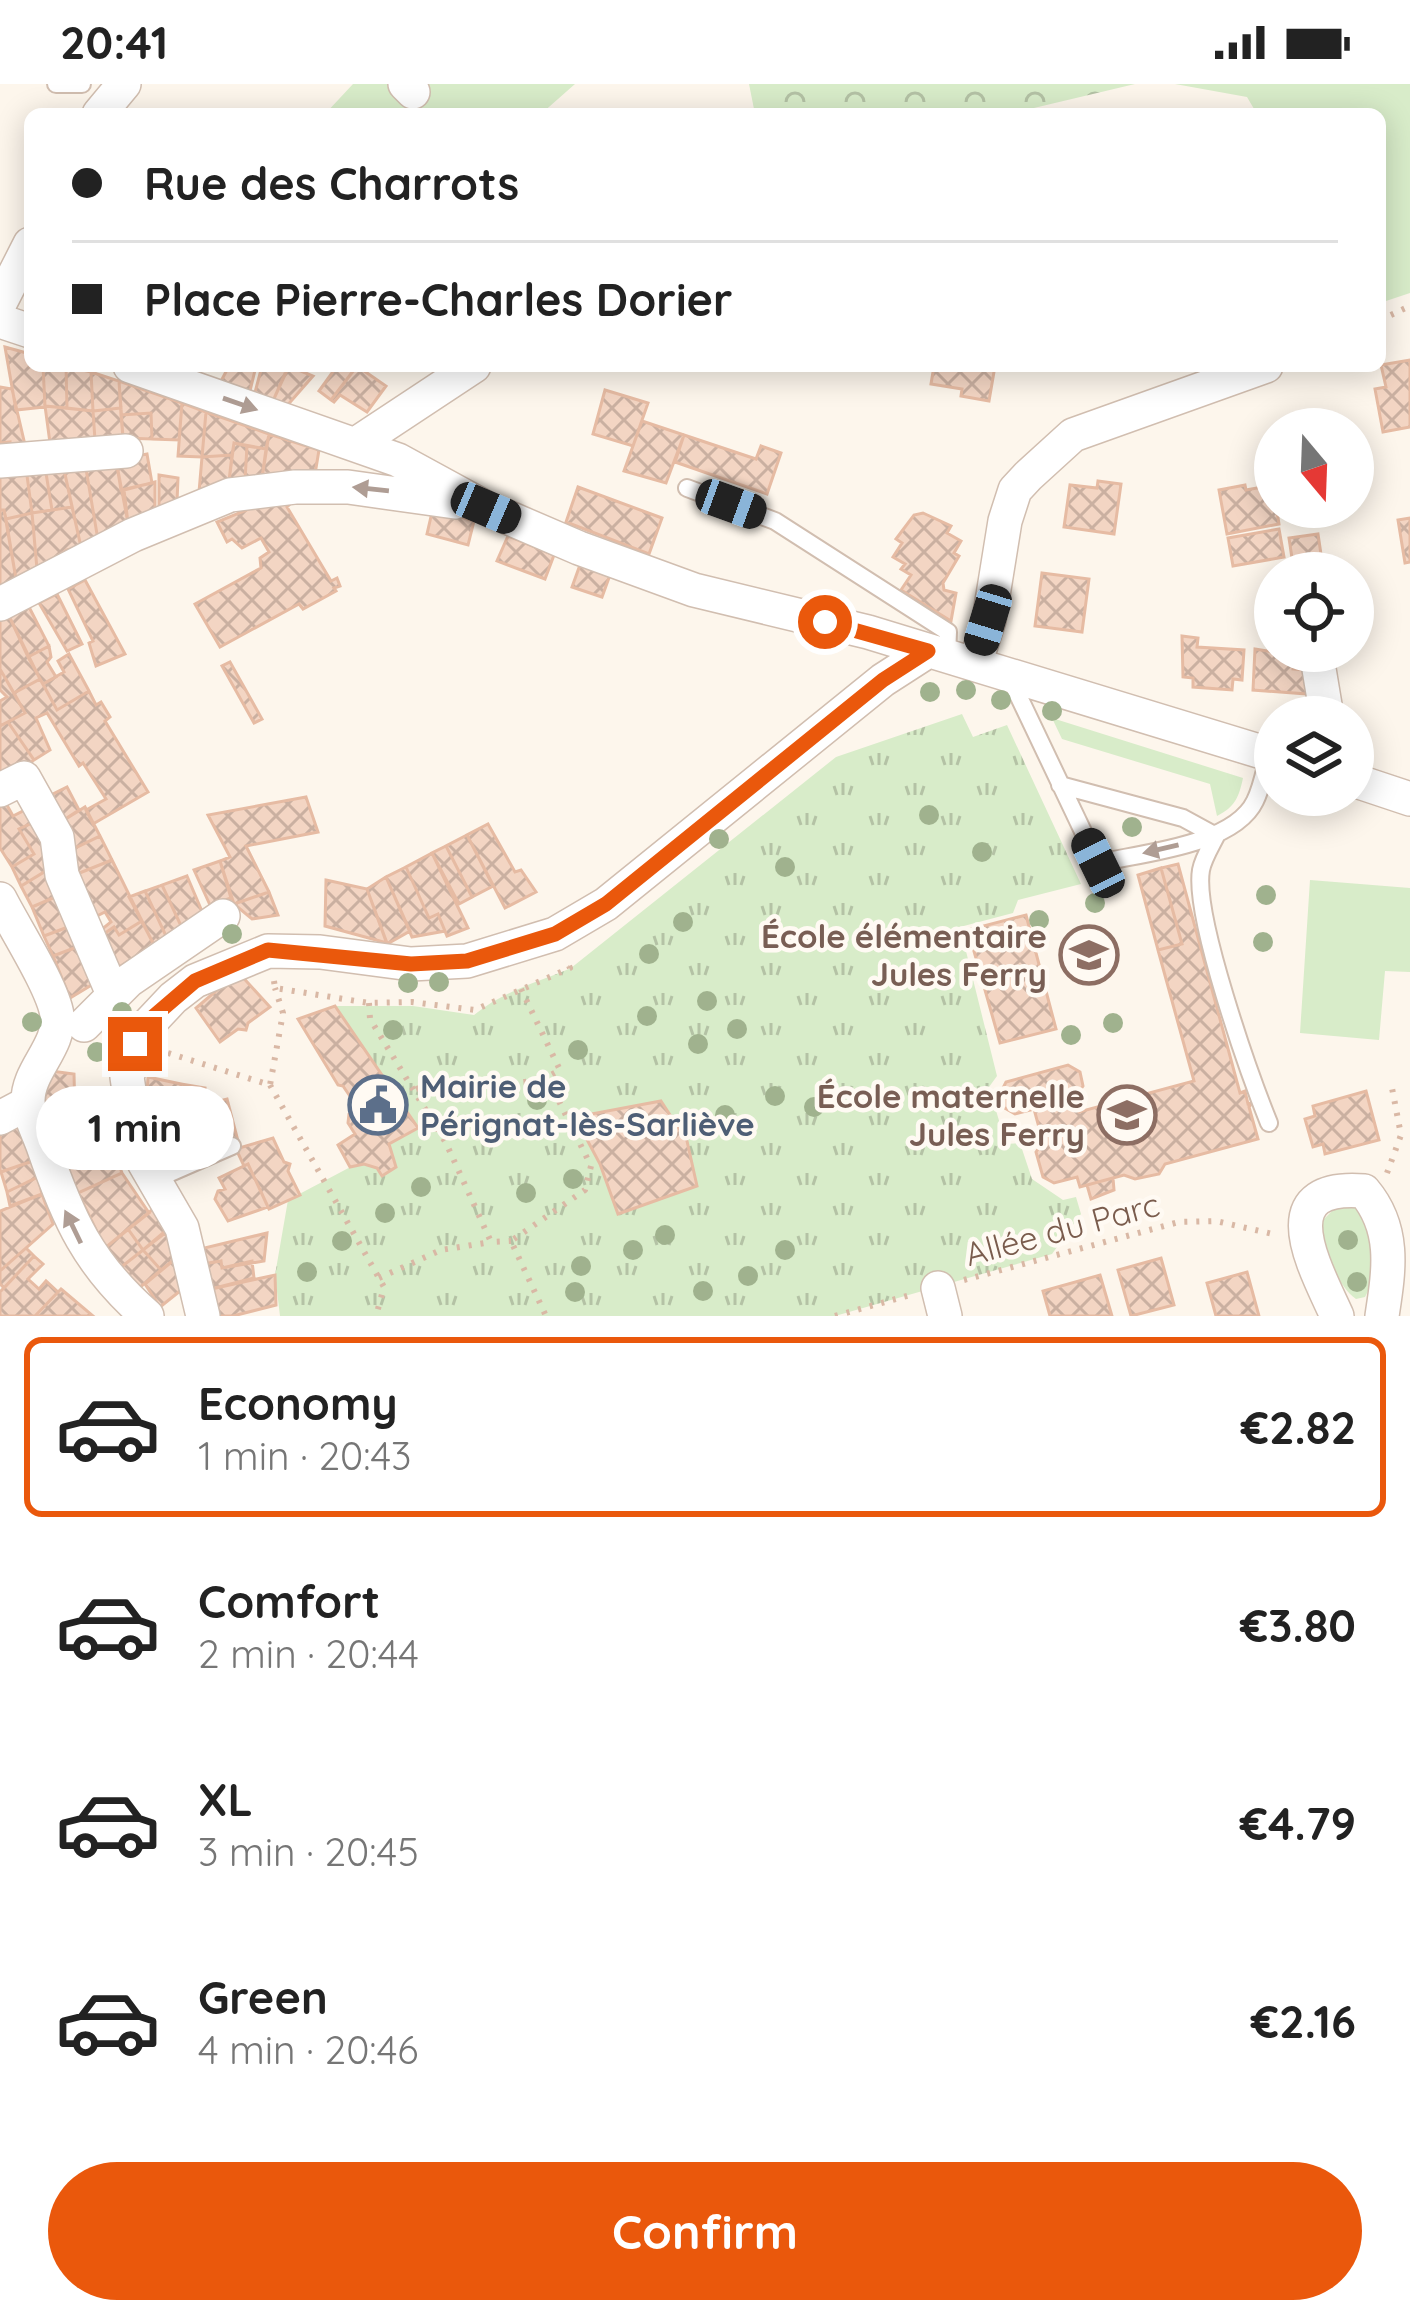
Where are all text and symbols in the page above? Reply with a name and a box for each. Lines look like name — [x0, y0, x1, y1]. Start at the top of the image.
text: 20:41 — [60, 14, 168, 70]
text: Rue des Charrots — [144, 155, 519, 211]
text: Place Pierre-Charles Dorier — [144, 271, 733, 327]
one-way arrow — [223, 396, 259, 414]
north arrow — [1254, 408, 1374, 528]
map controls — [1254, 408, 1374, 816]
car — [691, 475, 771, 533]
car — [446, 477, 526, 539]
one-way arrow — [352, 479, 389, 498]
button: locate — [1254, 552, 1374, 672]
car — [960, 580, 1016, 660]
route start — [798, 595, 852, 649]
button: layers — [1254, 696, 1374, 816]
car — [1066, 823, 1130, 903]
one-way arrow — [1142, 840, 1179, 859]
place label: École élémentaire Jules Ferry — [761, 915, 1047, 994]
school or university icon: École élémentaire Jules Ferry — [1058, 924, 1120, 986]
route end — [108, 1017, 162, 1071]
place label: Mairie de Pérignat-lès-Sarliève — [420, 1065, 755, 1144]
public building icon: Mairie de Pérignat-lès-Sarliève — [347, 1074, 409, 1136]
place label: École maternelle Jules Ferry — [817, 1075, 1085, 1154]
school or university icon: École maternelle Jules Ferry — [1096, 1084, 1158, 1146]
callout: 1 min — [36, 1086, 234, 1170]
text: 1 min — [88, 1103, 182, 1152]
street label: Allée du Parc — [960, 1183, 1163, 1274]
one-way arrow — [64, 1210, 84, 1244]
icon: car — [54, 1373, 162, 1481]
text: Economy — [198, 1375, 398, 1431]
text: €2.82 — [1241, 1399, 1356, 1455]
text: 1 min · 20:43 — [198, 1431, 412, 1480]
icon: car — [54, 1571, 162, 1679]
text: Comfort — [198, 1573, 380, 1629]
text: €3.80 — [1240, 1597, 1356, 1653]
text: 2 min · 20:44 — [198, 1629, 419, 1678]
icon: car — [54, 1769, 162, 1877]
text: XL — [198, 1771, 253, 1827]
text: €4.79 — [1240, 1795, 1356, 1851]
text: 3 min · 20:45 — [198, 1827, 419, 1876]
icon: car — [54, 1967, 162, 2075]
text: Green — [198, 1969, 328, 2025]
text: €2.16 — [1251, 1993, 1356, 2049]
text: 4 min · 20:46 — [198, 2025, 418, 2074]
button: Confirm — [48, 2162, 1362, 2300]

